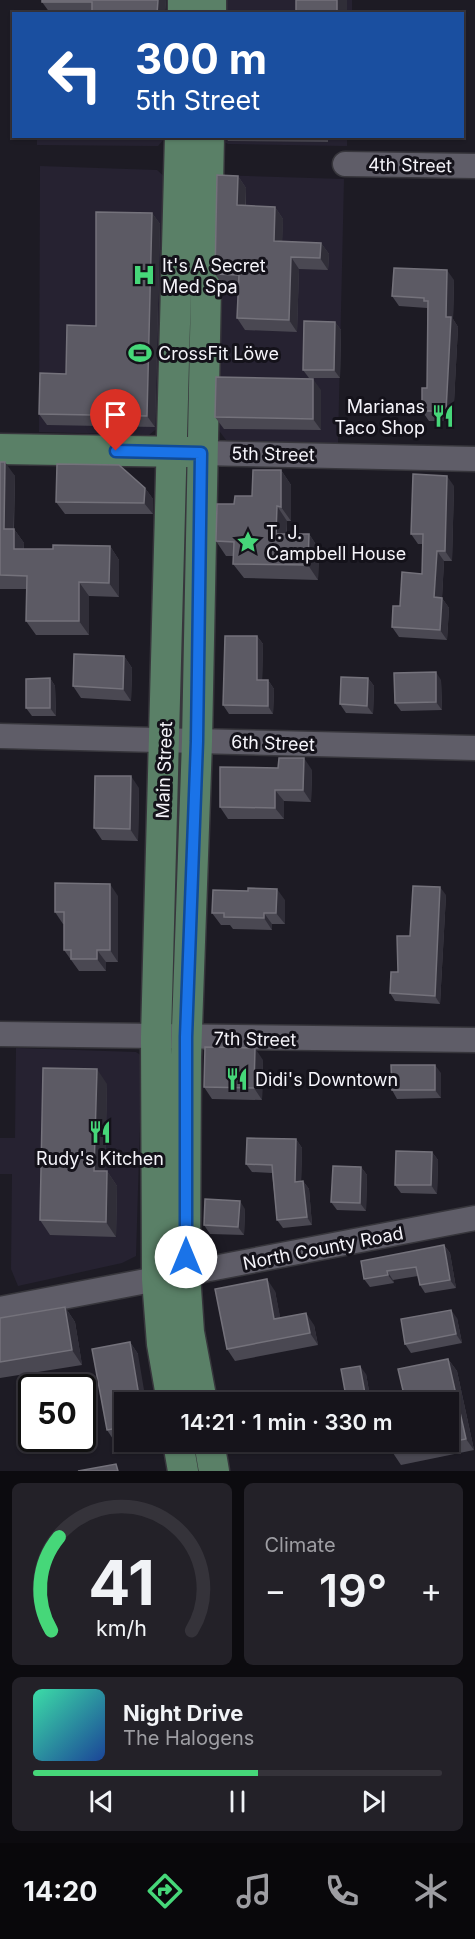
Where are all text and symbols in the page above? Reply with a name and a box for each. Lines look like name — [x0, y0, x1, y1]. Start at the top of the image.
text: 300 m — [135, 33, 267, 84]
icon: left — [36, 36, 114, 114]
text: 5th Street — [135, 84, 260, 117]
street label: 4th Street — [368, 154, 452, 176]
place label: It's A Secret Med Spa — [162, 255, 266, 297]
hospital icon: It's A Secret Med Spa — [131, 262, 157, 288]
sports icon: CrossFit Löwe — [127, 340, 153, 366]
place label: CrossFit Löwe — [158, 343, 279, 364]
pin — [90, 389, 141, 451]
place label: Marianas Taco Shop — [334, 396, 425, 438]
icon: arrive — [99, 398, 132, 431]
restaurant icon: Marianas Taco Shop — [430, 403, 456, 429]
street label: 5th Street — [231, 443, 315, 465]
place label: T. J. Campbell House — [266, 522, 406, 564]
place icon: T. J. Campbell House — [235, 529, 261, 555]
street label: Main Street — [152, 721, 176, 819]
street label: 6th Street — [231, 731, 315, 755]
street label: 7th Street — [214, 1028, 297, 1050]
restaurant icon: Didi's Downtown — [224, 1066, 250, 1092]
place label: Didi's Downtown — [255, 1069, 398, 1090]
restaurant icon: Rudy's Kitchen — [87, 1119, 113, 1145]
place label: Rudy's Kitchen — [36, 1148, 164, 1169]
street label: North County Road — [241, 1222, 405, 1274]
position arrow — [154, 1225, 218, 1289]
speed limit sign: 50 — [18, 1374, 96, 1452]
text: 14:21 · 1 min · 330 m — [181, 1409, 392, 1435]
text: Climate — [265, 1533, 336, 1557]
text: 41 — [88, 1545, 155, 1620]
text: 19° — [319, 1563, 387, 1618]
text: − — [265, 1570, 286, 1610]
text: + — [420, 1570, 442, 1610]
text: km/h — [96, 1615, 147, 1641]
text: Night Drive — [123, 1700, 243, 1726]
text: The Halogens — [123, 1726, 254, 1750]
icon: previous — [85, 1785, 118, 1818]
icon: pause — [221, 1785, 254, 1818]
icon: next — [357, 1785, 390, 1818]
icon: directions — [144, 1870, 186, 1912]
icon: music — [233, 1870, 275, 1912]
icon: phone — [321, 1870, 363, 1912]
icon: climate — [410, 1870, 452, 1912]
text: 14:20 — [23, 1875, 97, 1908]

